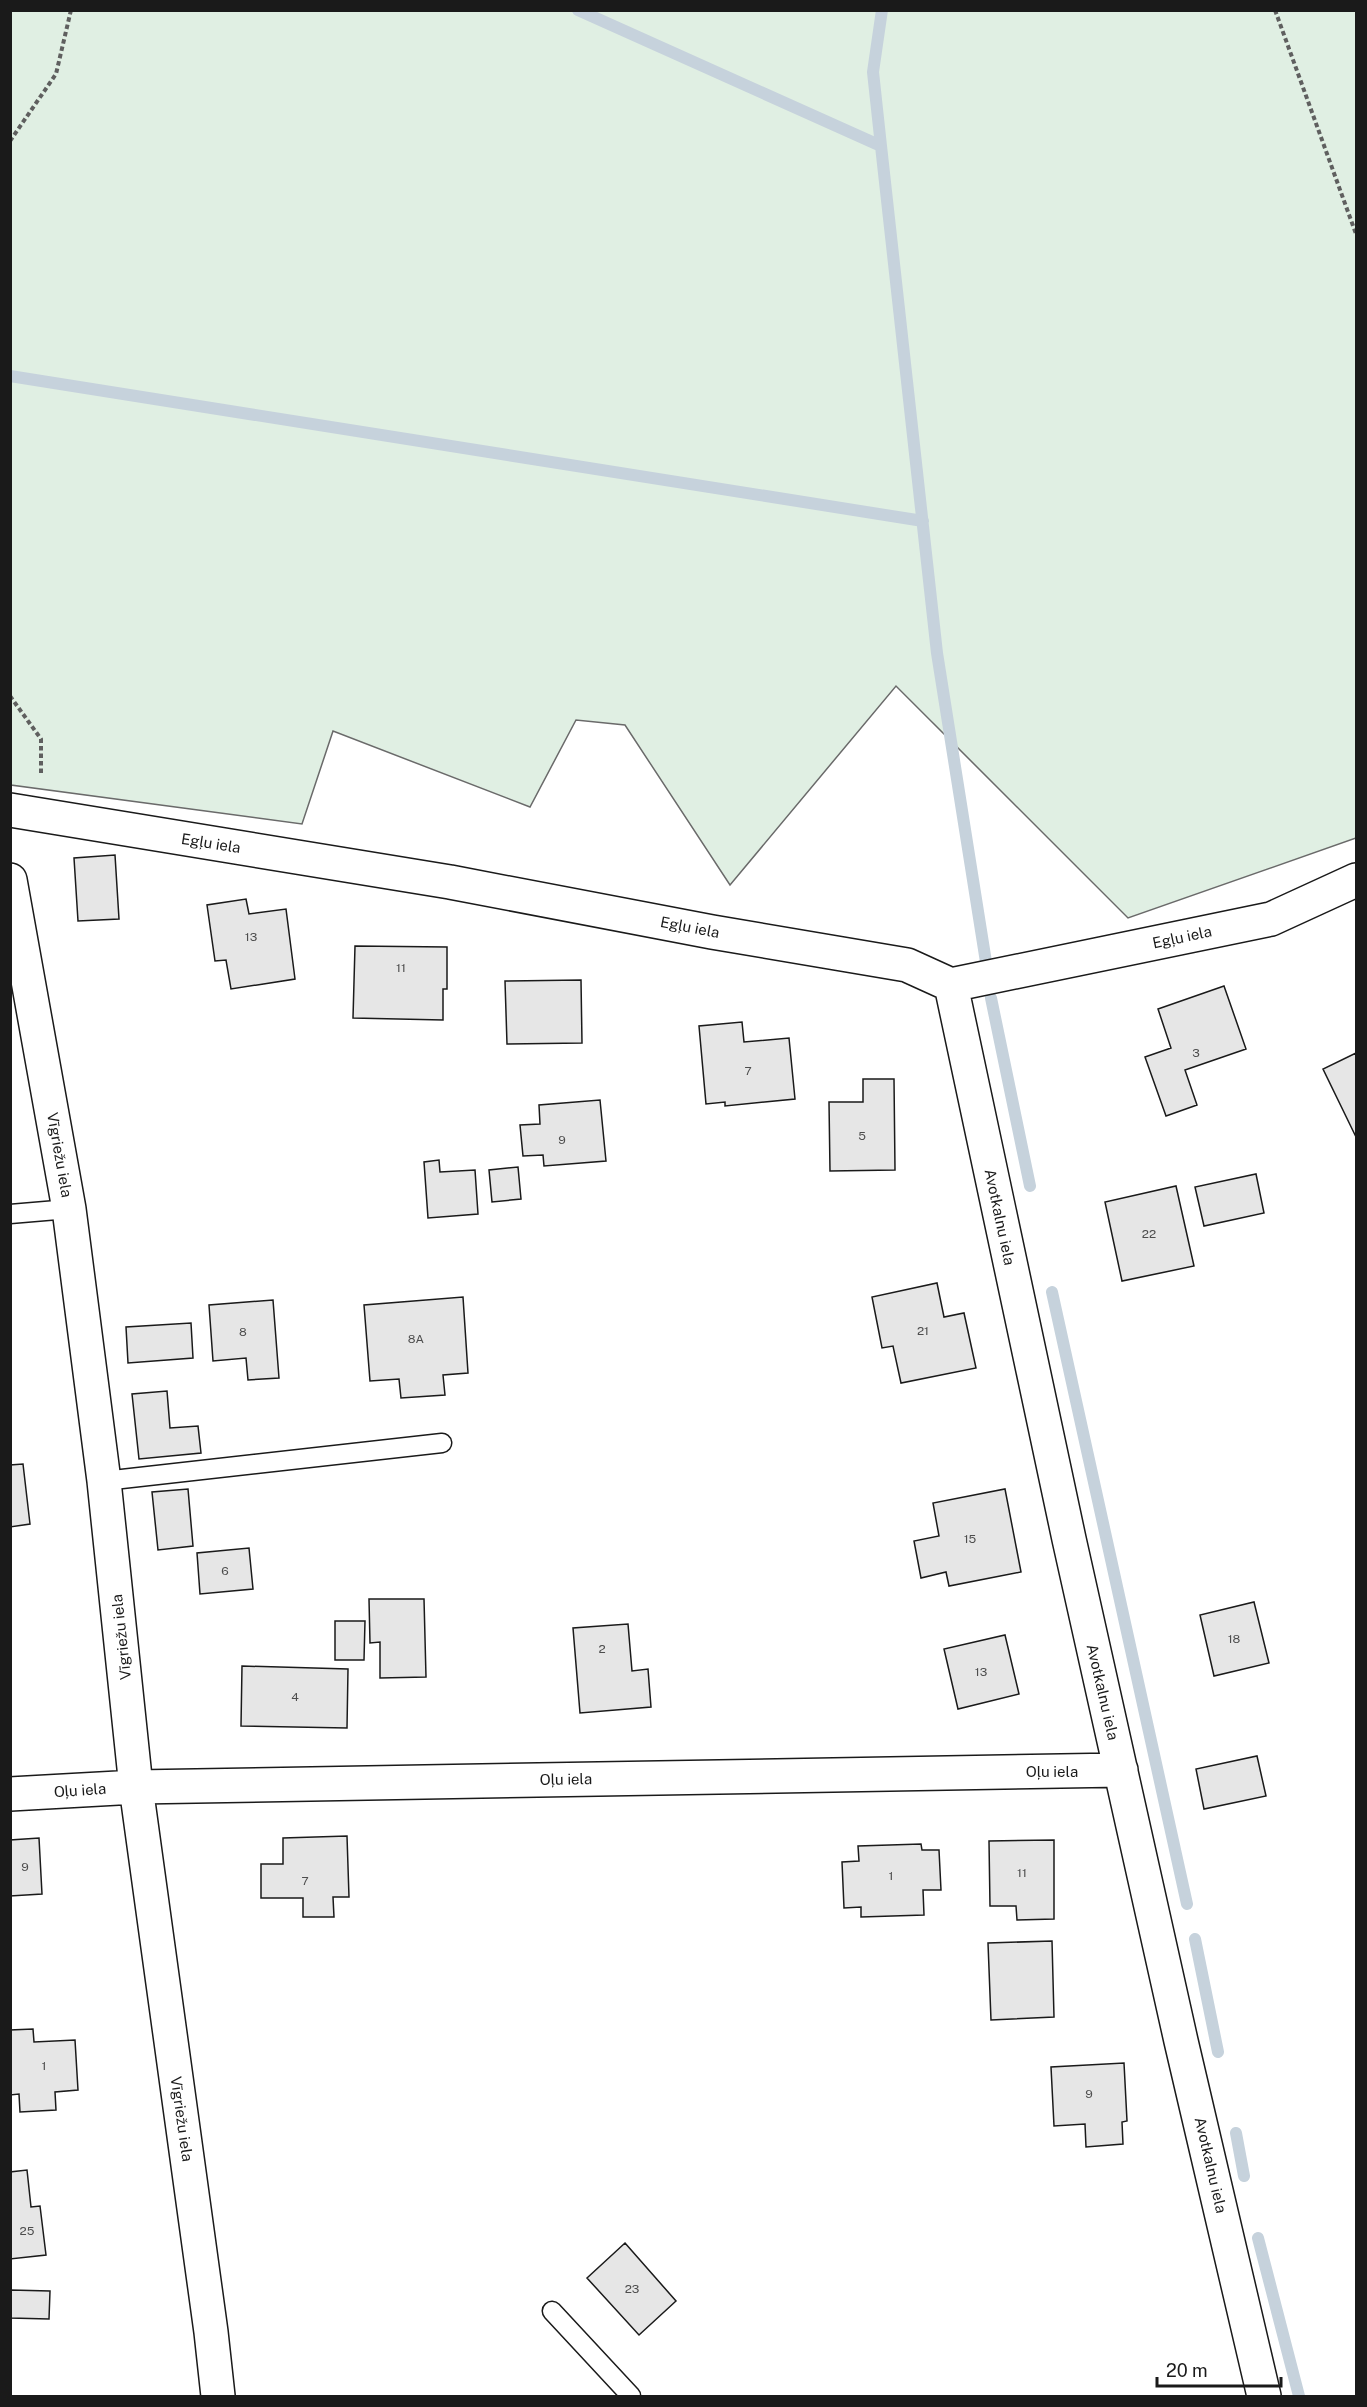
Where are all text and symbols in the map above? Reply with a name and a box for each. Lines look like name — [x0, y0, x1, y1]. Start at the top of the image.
street label: Egļu iela — [180, 830, 242, 856]
street label: Egļu iela — [659, 913, 721, 941]
street label: Egļu iela — [1151, 922, 1213, 952]
house number: 13 — [245, 930, 257, 944]
house number: 11 — [396, 961, 406, 975]
house number: 3 — [1192, 1046, 1200, 1060]
house number: 7 — [744, 1064, 752, 1078]
street label: Vīgriežu iela — [44, 1111, 76, 1199]
house number: 5 — [858, 1129, 866, 1143]
house number: 9 — [558, 1133, 566, 1147]
street label: Avotkalnu iela — [981, 1167, 1019, 1267]
house number: 22 — [1142, 1227, 1156, 1241]
house number: 21 — [917, 1324, 929, 1338]
house number: 8 — [239, 1325, 247, 1339]
house number: 8A — [408, 1332, 425, 1346]
house number: 15 — [964, 1532, 977, 1546]
house number: 6 — [221, 1564, 229, 1578]
street label: Vīgriežu iela — [108, 1593, 134, 1681]
house number: 18 — [1228, 1632, 1241, 1646]
house number: 2 — [598, 1642, 606, 1656]
street label: Avotkalnu iela — [1084, 1642, 1122, 1742]
house number: 13 — [975, 1665, 987, 1679]
house number: 4 — [291, 1690, 299, 1704]
street label: Oļu iela — [1026, 1763, 1078, 1780]
street label: Oļu iela — [540, 1770, 592, 1788]
street label: Oļu iela — [53, 1780, 107, 1800]
house number: 9 — [21, 1860, 29, 1874]
house number: 11 — [1017, 1866, 1027, 1880]
house number: 1 — [889, 1869, 893, 1883]
house number: 7 — [301, 1874, 309, 1888]
house number: 1 — [42, 2059, 46, 2073]
street label: Vīgriežu iela — [168, 2075, 196, 2163]
house number: 9 — [1085, 2087, 1093, 2101]
street label: Avotkalnu iela — [1192, 2115, 1230, 2215]
house number: 25 — [20, 2224, 35, 2238]
house number: 23 — [625, 2282, 639, 2296]
scale bar — [1157, 2350, 1282, 2388]
text: 20 m — [1166, 2360, 1208, 2381]

